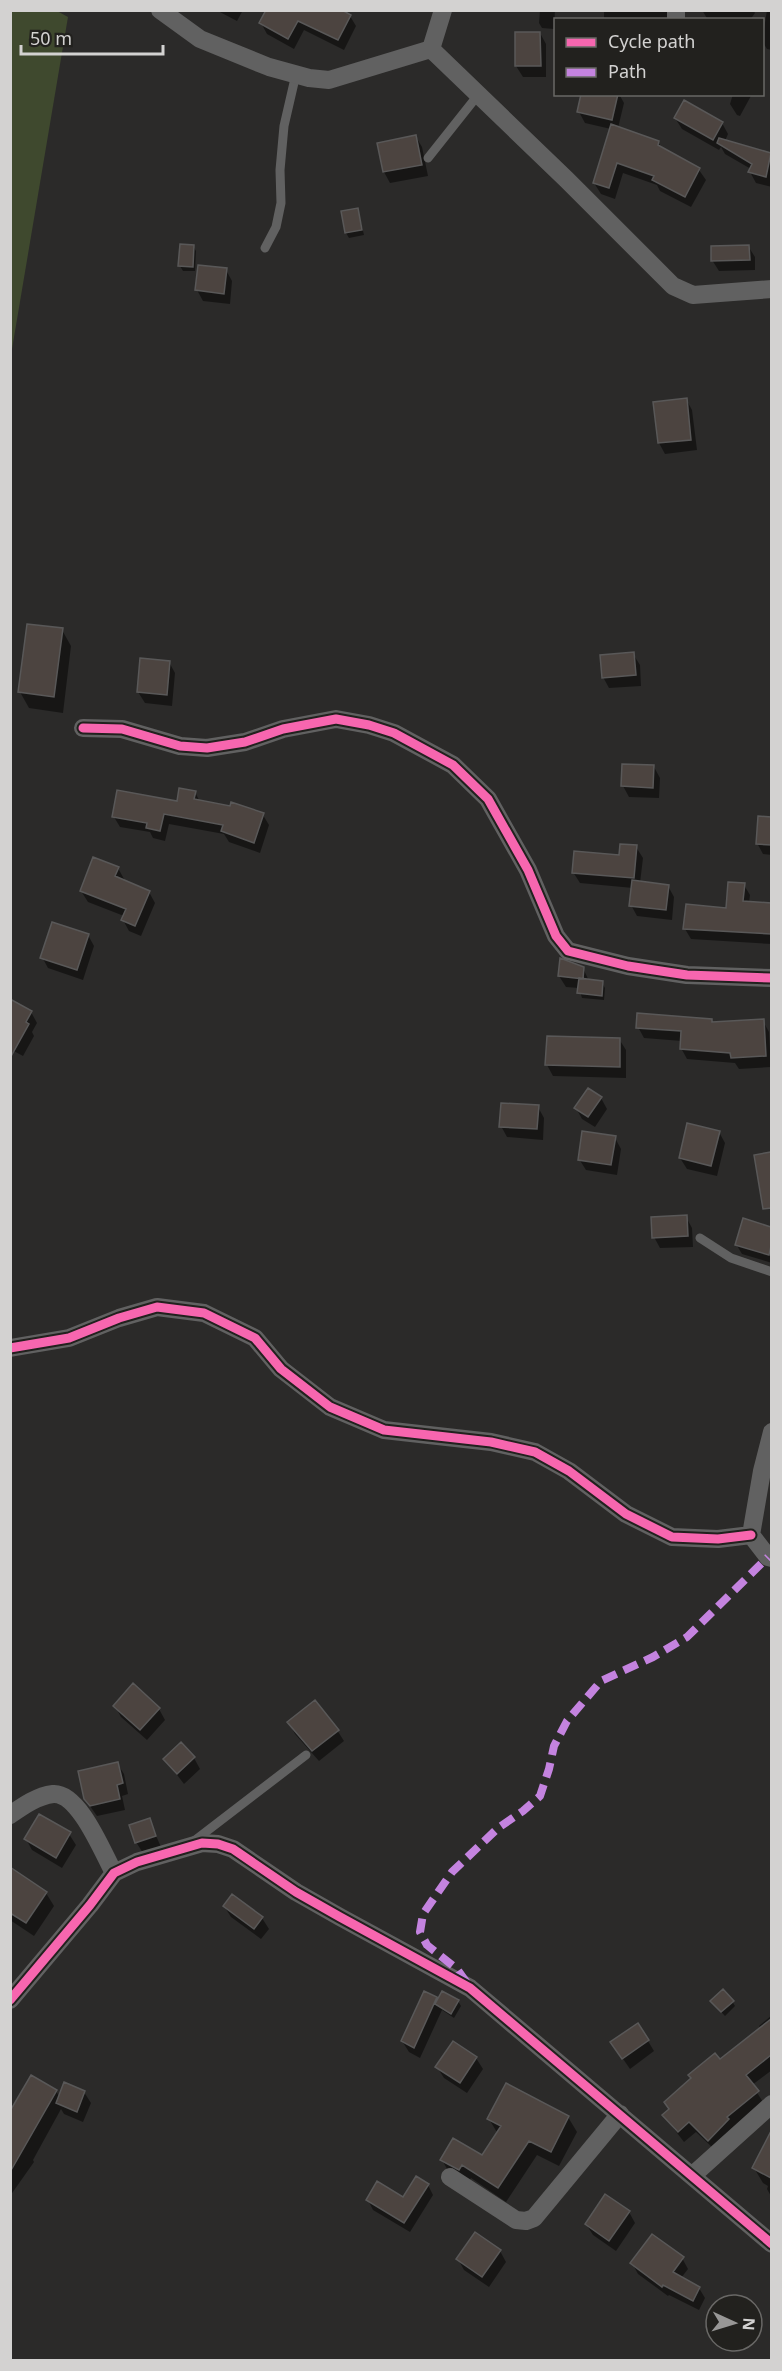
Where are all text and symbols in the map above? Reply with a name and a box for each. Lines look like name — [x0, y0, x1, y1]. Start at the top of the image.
scale bar — [21, 18, 164, 56]
legend — [554, 18, 764, 96]
text: 50 m — [30, 26, 72, 50]
text: Cycle path — [608, 29, 695, 53]
text: Path — [608, 59, 647, 83]
north arrow — [704, 2293, 764, 2353]
text: N — [738, 2317, 760, 2331]

